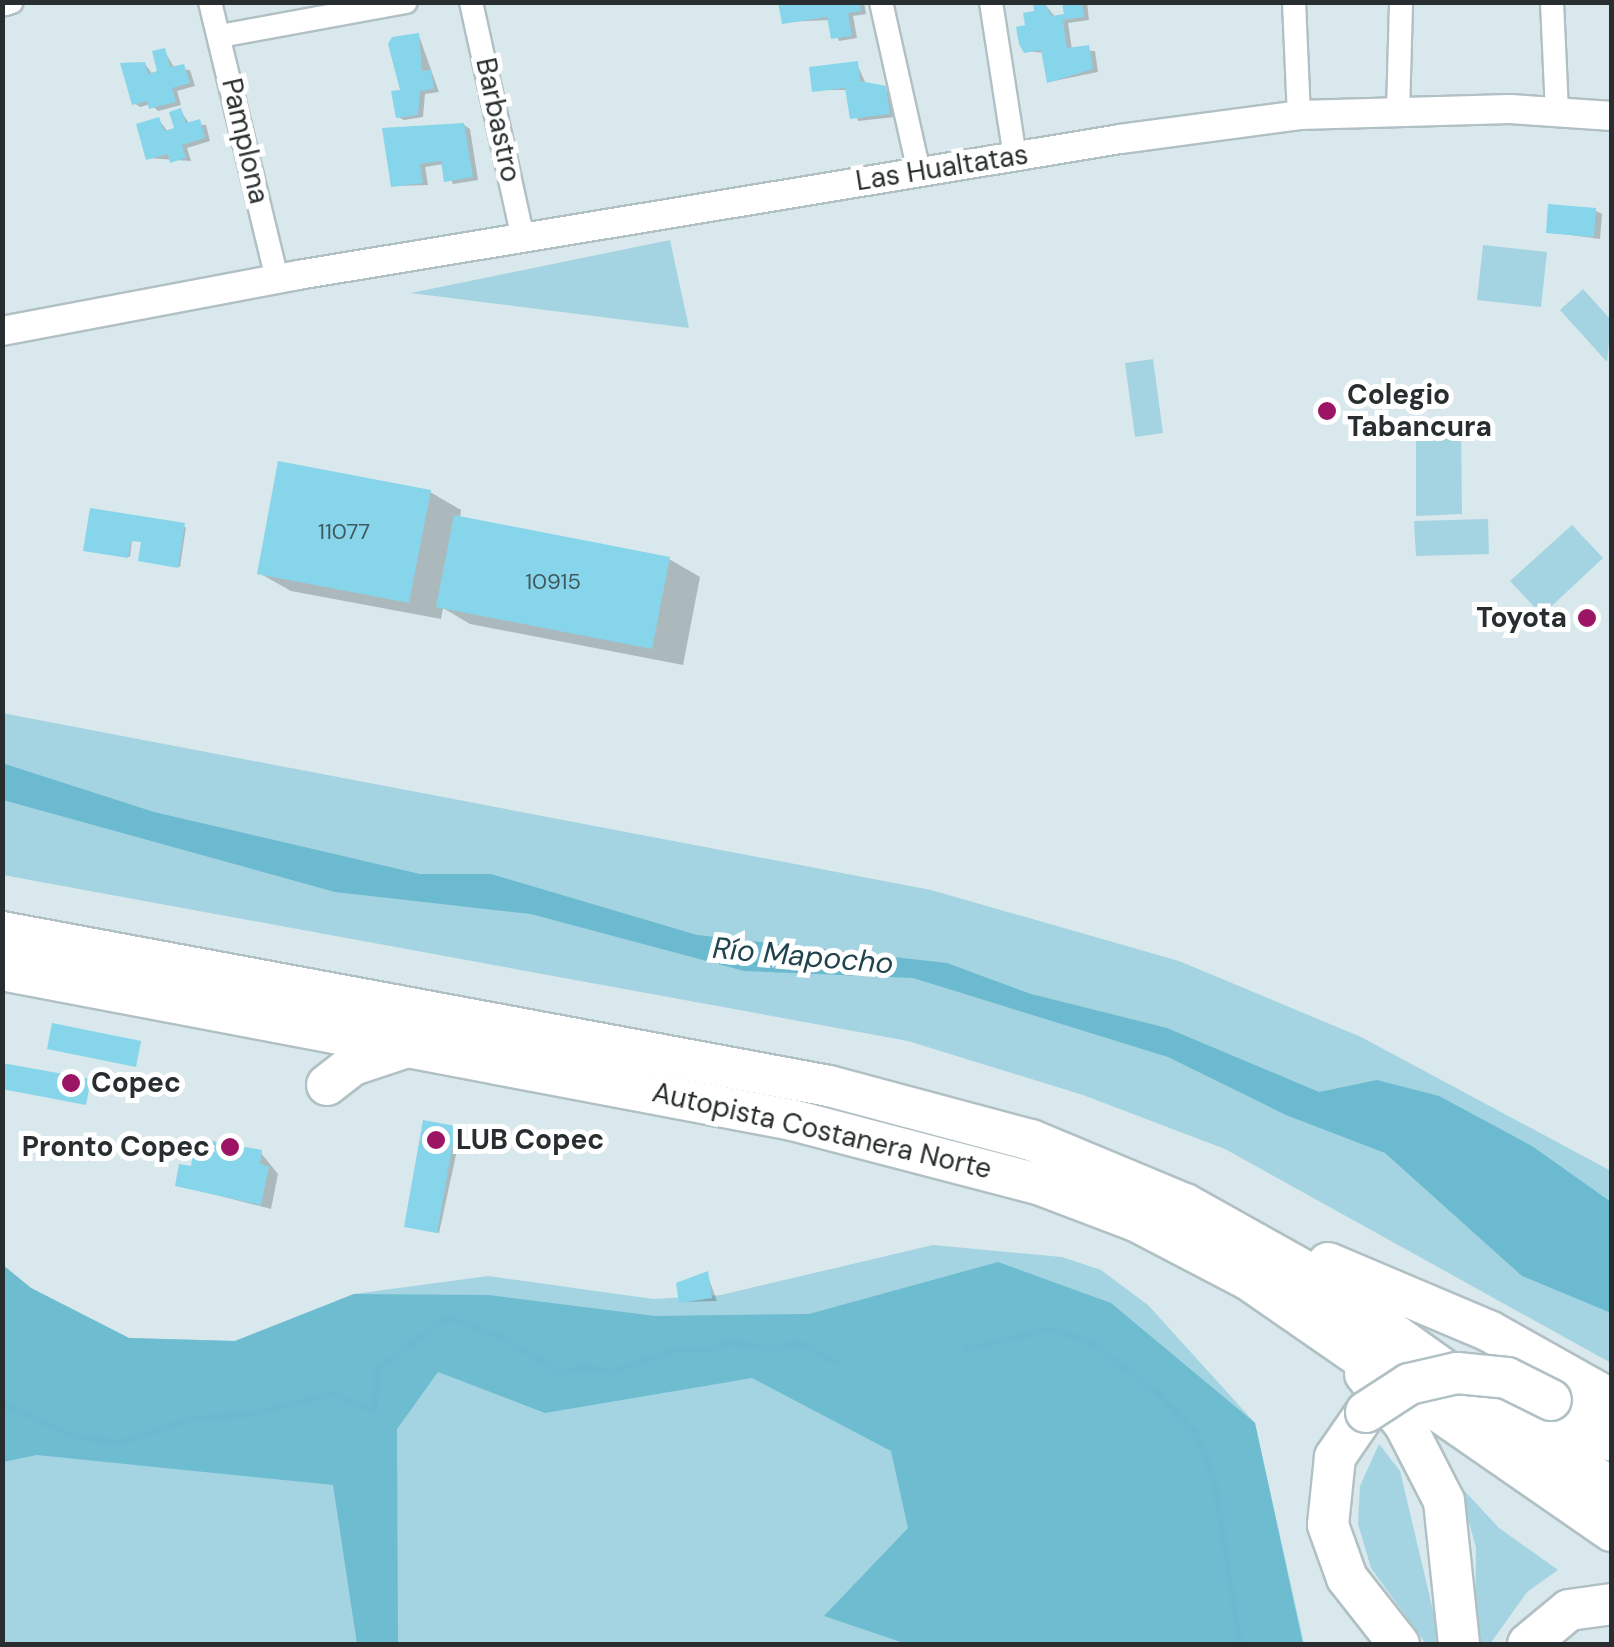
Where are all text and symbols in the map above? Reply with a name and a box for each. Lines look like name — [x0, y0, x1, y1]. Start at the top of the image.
street label: Barbastro — [468, 55, 528, 185]
street label: Pamplona — [214, 75, 276, 207]
street label: Las Hualtatas — [853, 138, 1031, 198]
place label: Colegio Tabancura — [1347, 378, 1492, 444]
marker: Colegio Tabancura — [1316, 400, 1338, 422]
house number: 11077 — [318, 519, 370, 545]
house number: 10915 — [525, 569, 581, 595]
place label: Toyota — [1476, 601, 1567, 635]
marker: Toyota — [1576, 607, 1598, 629]
water label: Río Mapocho — [711, 930, 895, 982]
place label: Copec — [91, 1066, 181, 1100]
marker: Copec — [60, 1072, 82, 1094]
street label: Autopista Costanera Norte — [649, 1076, 995, 1186]
place label: LUB Copec — [456, 1123, 604, 1157]
marker: LUB Copec — [425, 1129, 447, 1151]
place label: Pronto Copec — [22, 1130, 210, 1164]
marker: Pronto Copec — [219, 1136, 241, 1158]

